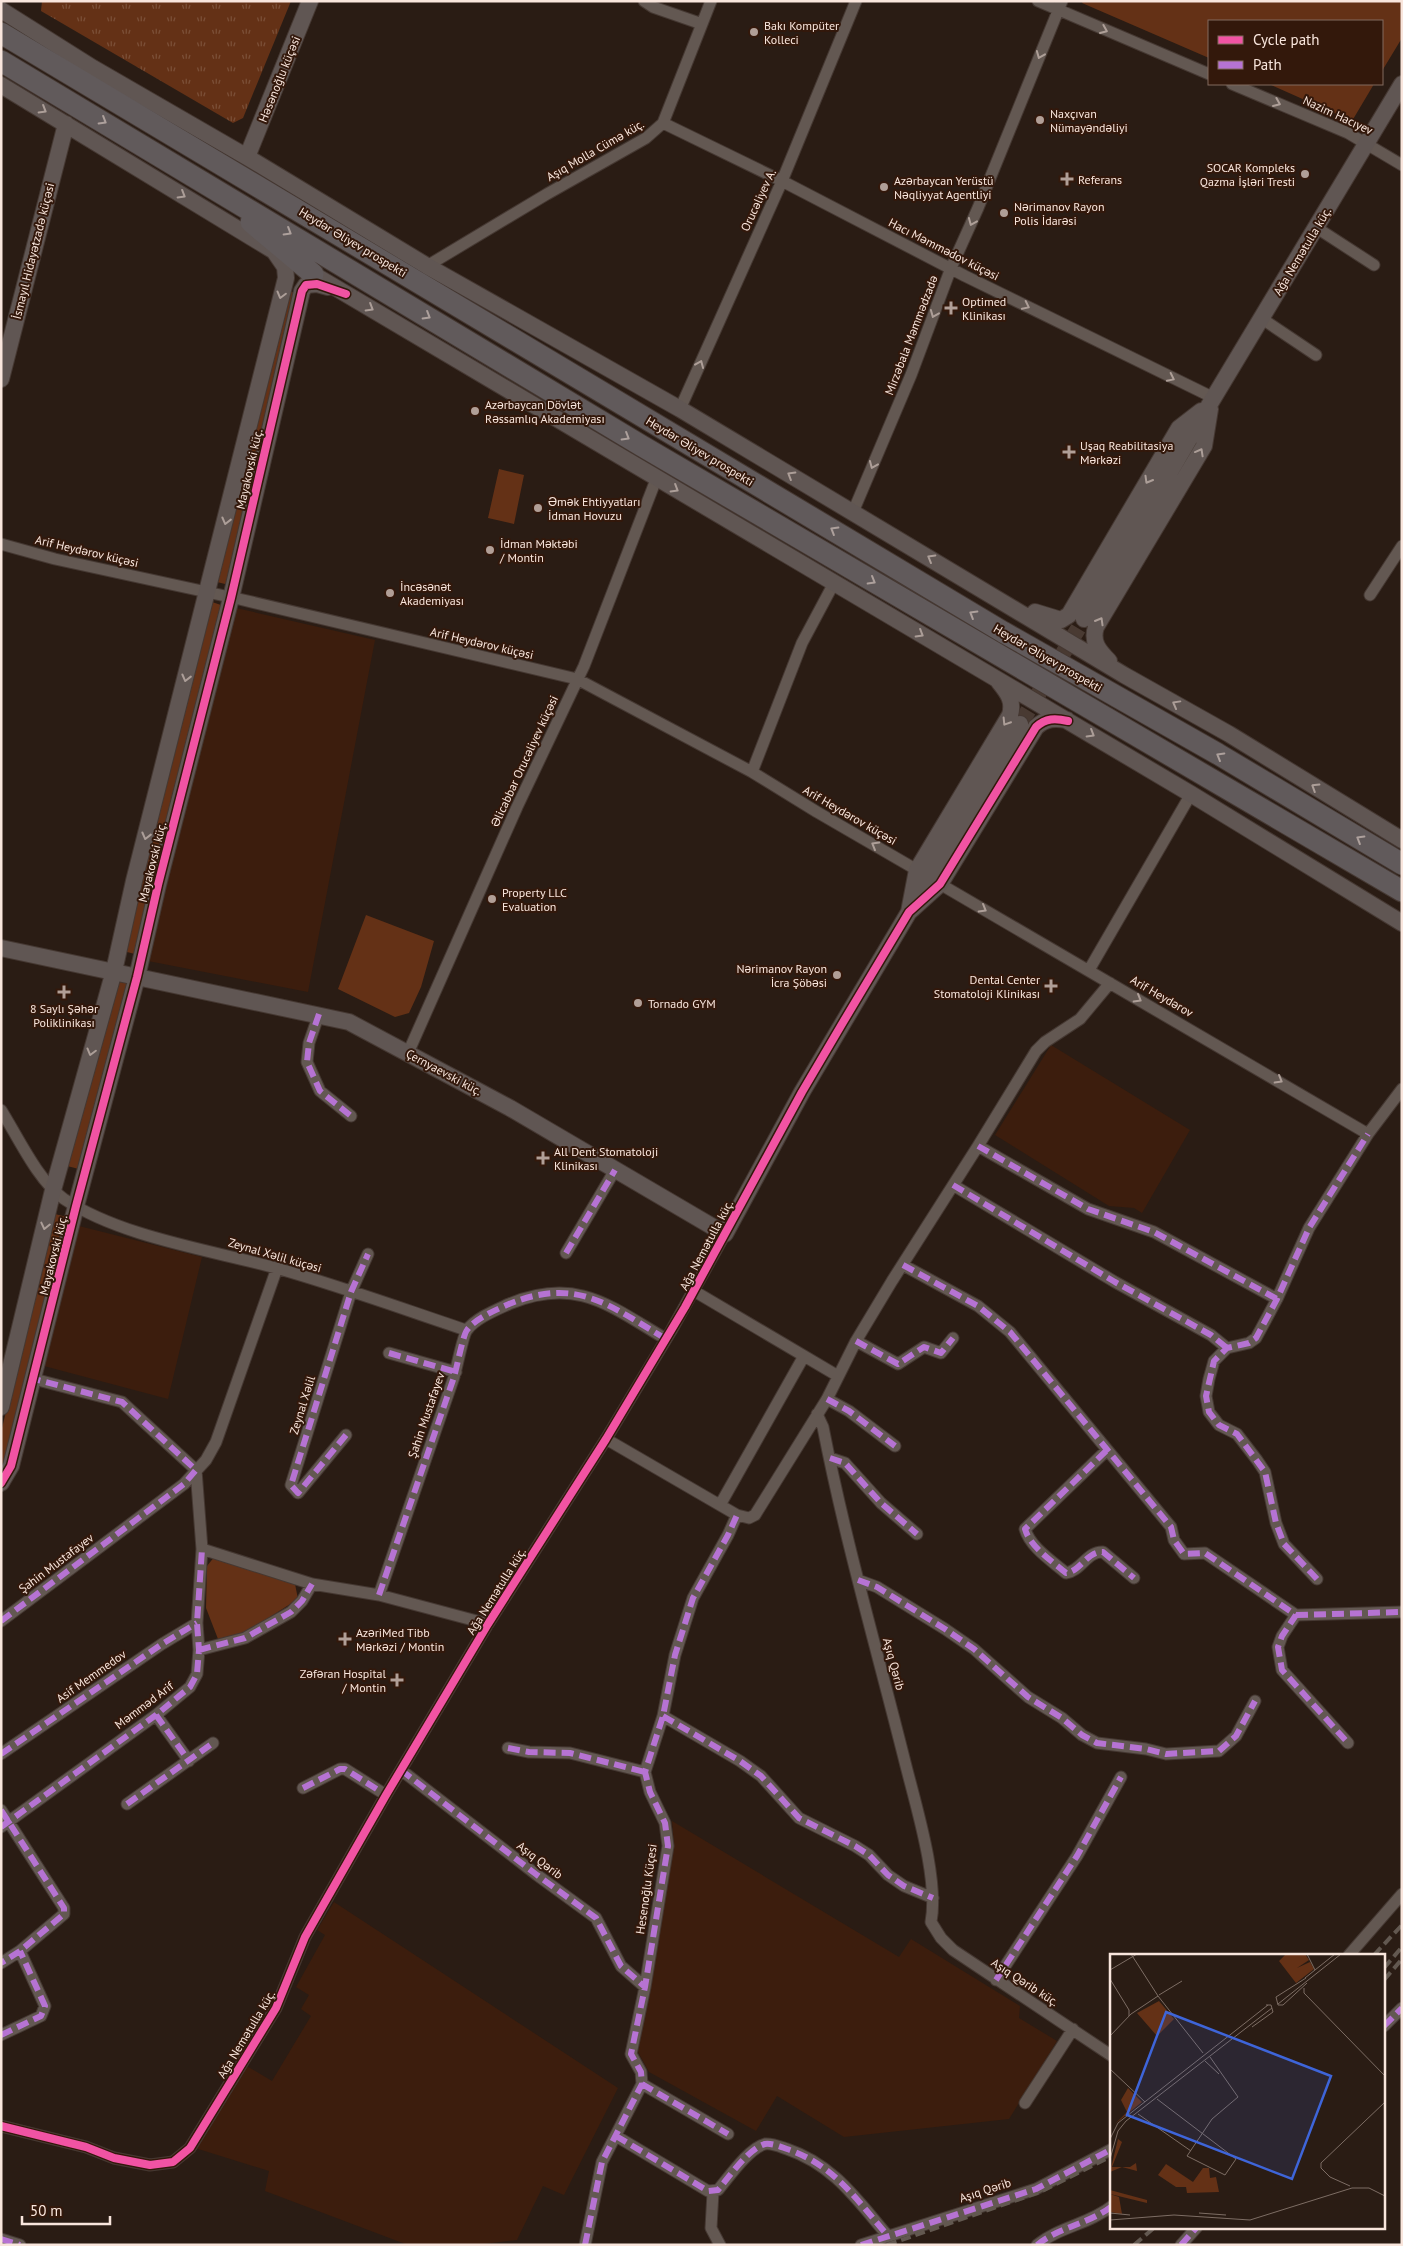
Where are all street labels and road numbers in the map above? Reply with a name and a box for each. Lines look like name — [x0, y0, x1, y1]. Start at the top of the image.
street label: Həsənoğlu küçəsi — [255, 34, 303, 124]
street label: Nazim Hacıyev — [1301, 92, 1375, 138]
street label: Aşıq Molla Cümə küç. — [544, 116, 646, 184]
street label: Orucəliyev A. — [737, 166, 779, 234]
street label: İsmayıl Hidayətzadə küçəsi — [9, 181, 57, 321]
street label: Heydər Əliyev prospekti — [296, 204, 410, 280]
street label: Ağa Nemətulla küç. — [1270, 204, 1334, 298]
street label: Hacı Məmmədov küçəsi — [886, 215, 1002, 283]
street label: Mirzəbala Məmmədzadə — [881, 273, 941, 397]
street label: Heydər Əliyev prospekti — [643, 413, 757, 489]
street label: Mayakovski küç. — [232, 427, 266, 511]
street label: Arif Heydərov küçəsi — [34, 532, 140, 570]
street label: Heydər Əliyev prospekti — [991, 621, 1105, 695]
street label: Arif Heydərov küçəsi — [429, 624, 535, 662]
street label: Əlicabbar Orucəliyev küçəsi — [487, 693, 561, 829]
street label: Arif Heydərov küçəsi — [801, 782, 899, 848]
street label: Mayakovski küç. — [135, 820, 169, 904]
street label: Arif Heydərov — [1128, 972, 1196, 1020]
street label: Çernyaevski küç. — [404, 1046, 484, 1098]
street label: Ağa Nemətulla küç. — [676, 1197, 736, 1293]
street label: Mayakovski küç. — [36, 1213, 70, 1297]
street label: Zeynal Xəlil küçəsi — [227, 1235, 323, 1275]
street label: Şahin Mustafayev — [404, 1370, 448, 1460]
street label: Zeynal Xəlil — [286, 1373, 318, 1436]
street label: Şahin Mustafayev — [16, 1530, 97, 1596]
street label: Ağa Nemətulla küç. — [463, 1545, 529, 1637]
street label: Aşıq Qərib — [880, 1636, 908, 1692]
street label: Asif Memmedov — [53, 1646, 129, 1706]
street label: Məmməd Arif — [112, 1677, 177, 1732]
street label: Aşıq Qərib — [514, 1838, 566, 1882]
street label: Hesenoğlu Küçesi — [632, 1843, 660, 1935]
street label: Aşıq Qərib küç. — [989, 1955, 1061, 2009]
street label: Ağa Nemətulla küç. — [214, 1987, 278, 2081]
street label: Aşıq Qərib — [957, 2175, 1013, 2205]

